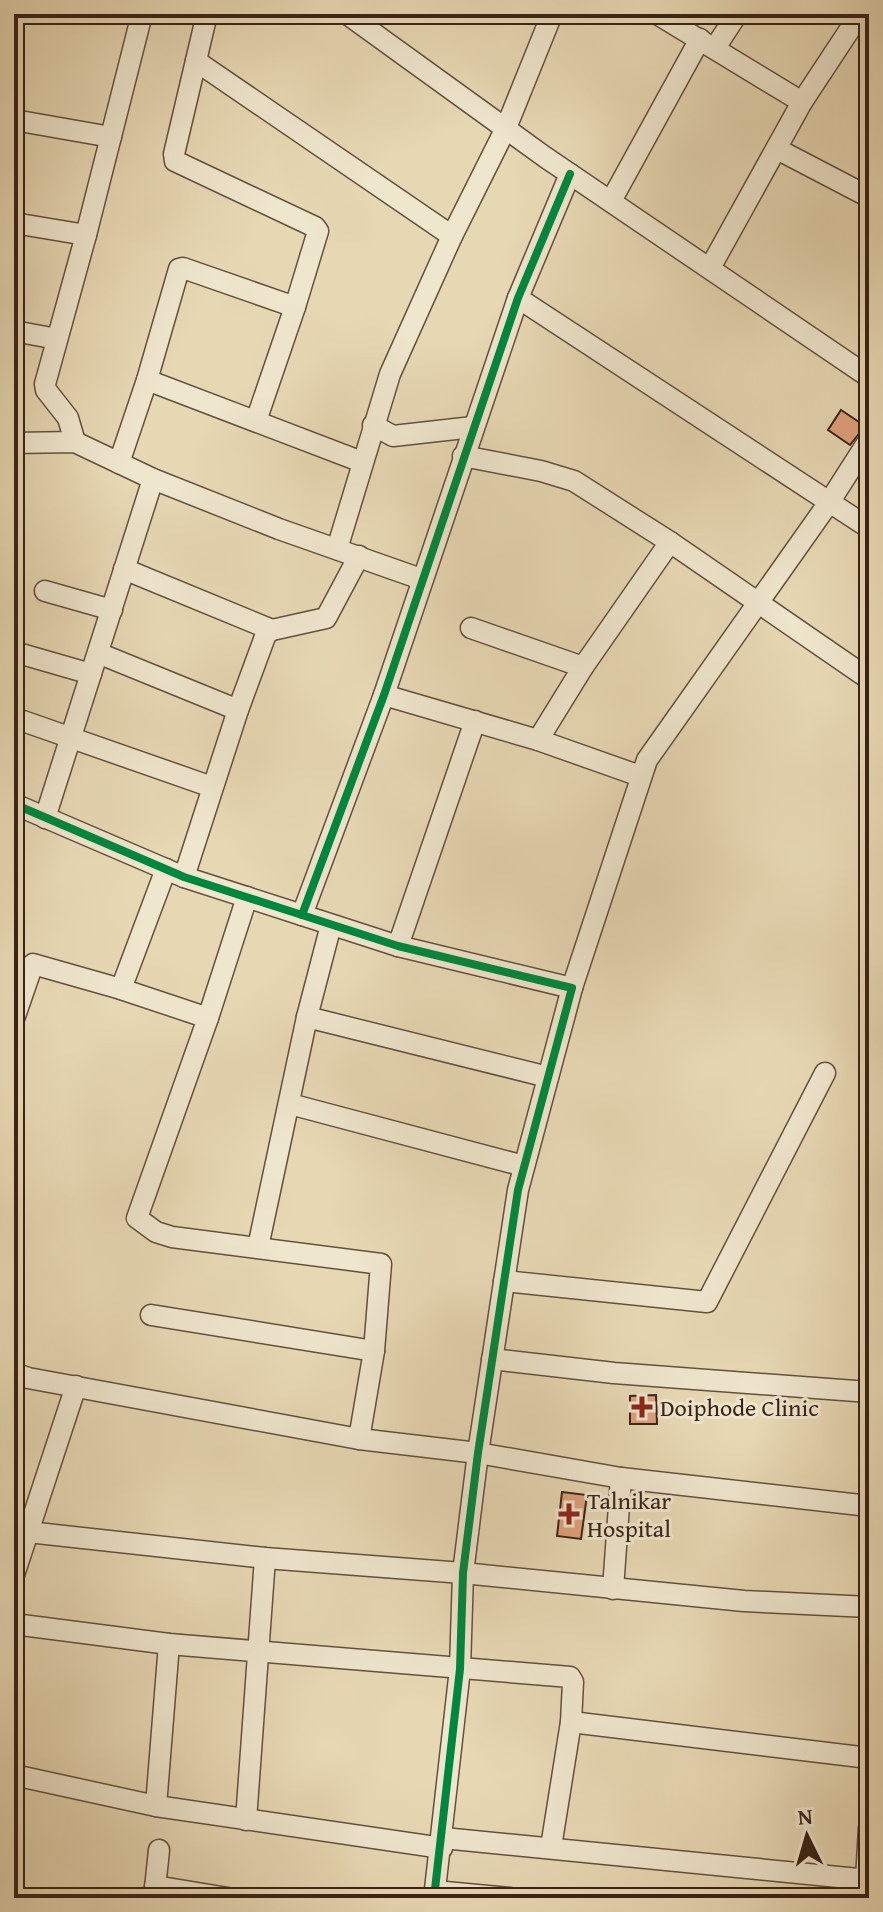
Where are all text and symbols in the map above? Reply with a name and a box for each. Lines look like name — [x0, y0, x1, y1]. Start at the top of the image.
place label: Doiphode Clinic — [660, 1390, 819, 1425]
marker: Doiphode Clinic — [631, 1396, 653, 1418]
place label: Talnikar Hospital — [587, 1483, 671, 1546]
marker: Talnikar Hospital — [558, 1503, 580, 1525]
north arrow — [767, 1796, 847, 1876]
text: N — [797, 1799, 814, 1833]

